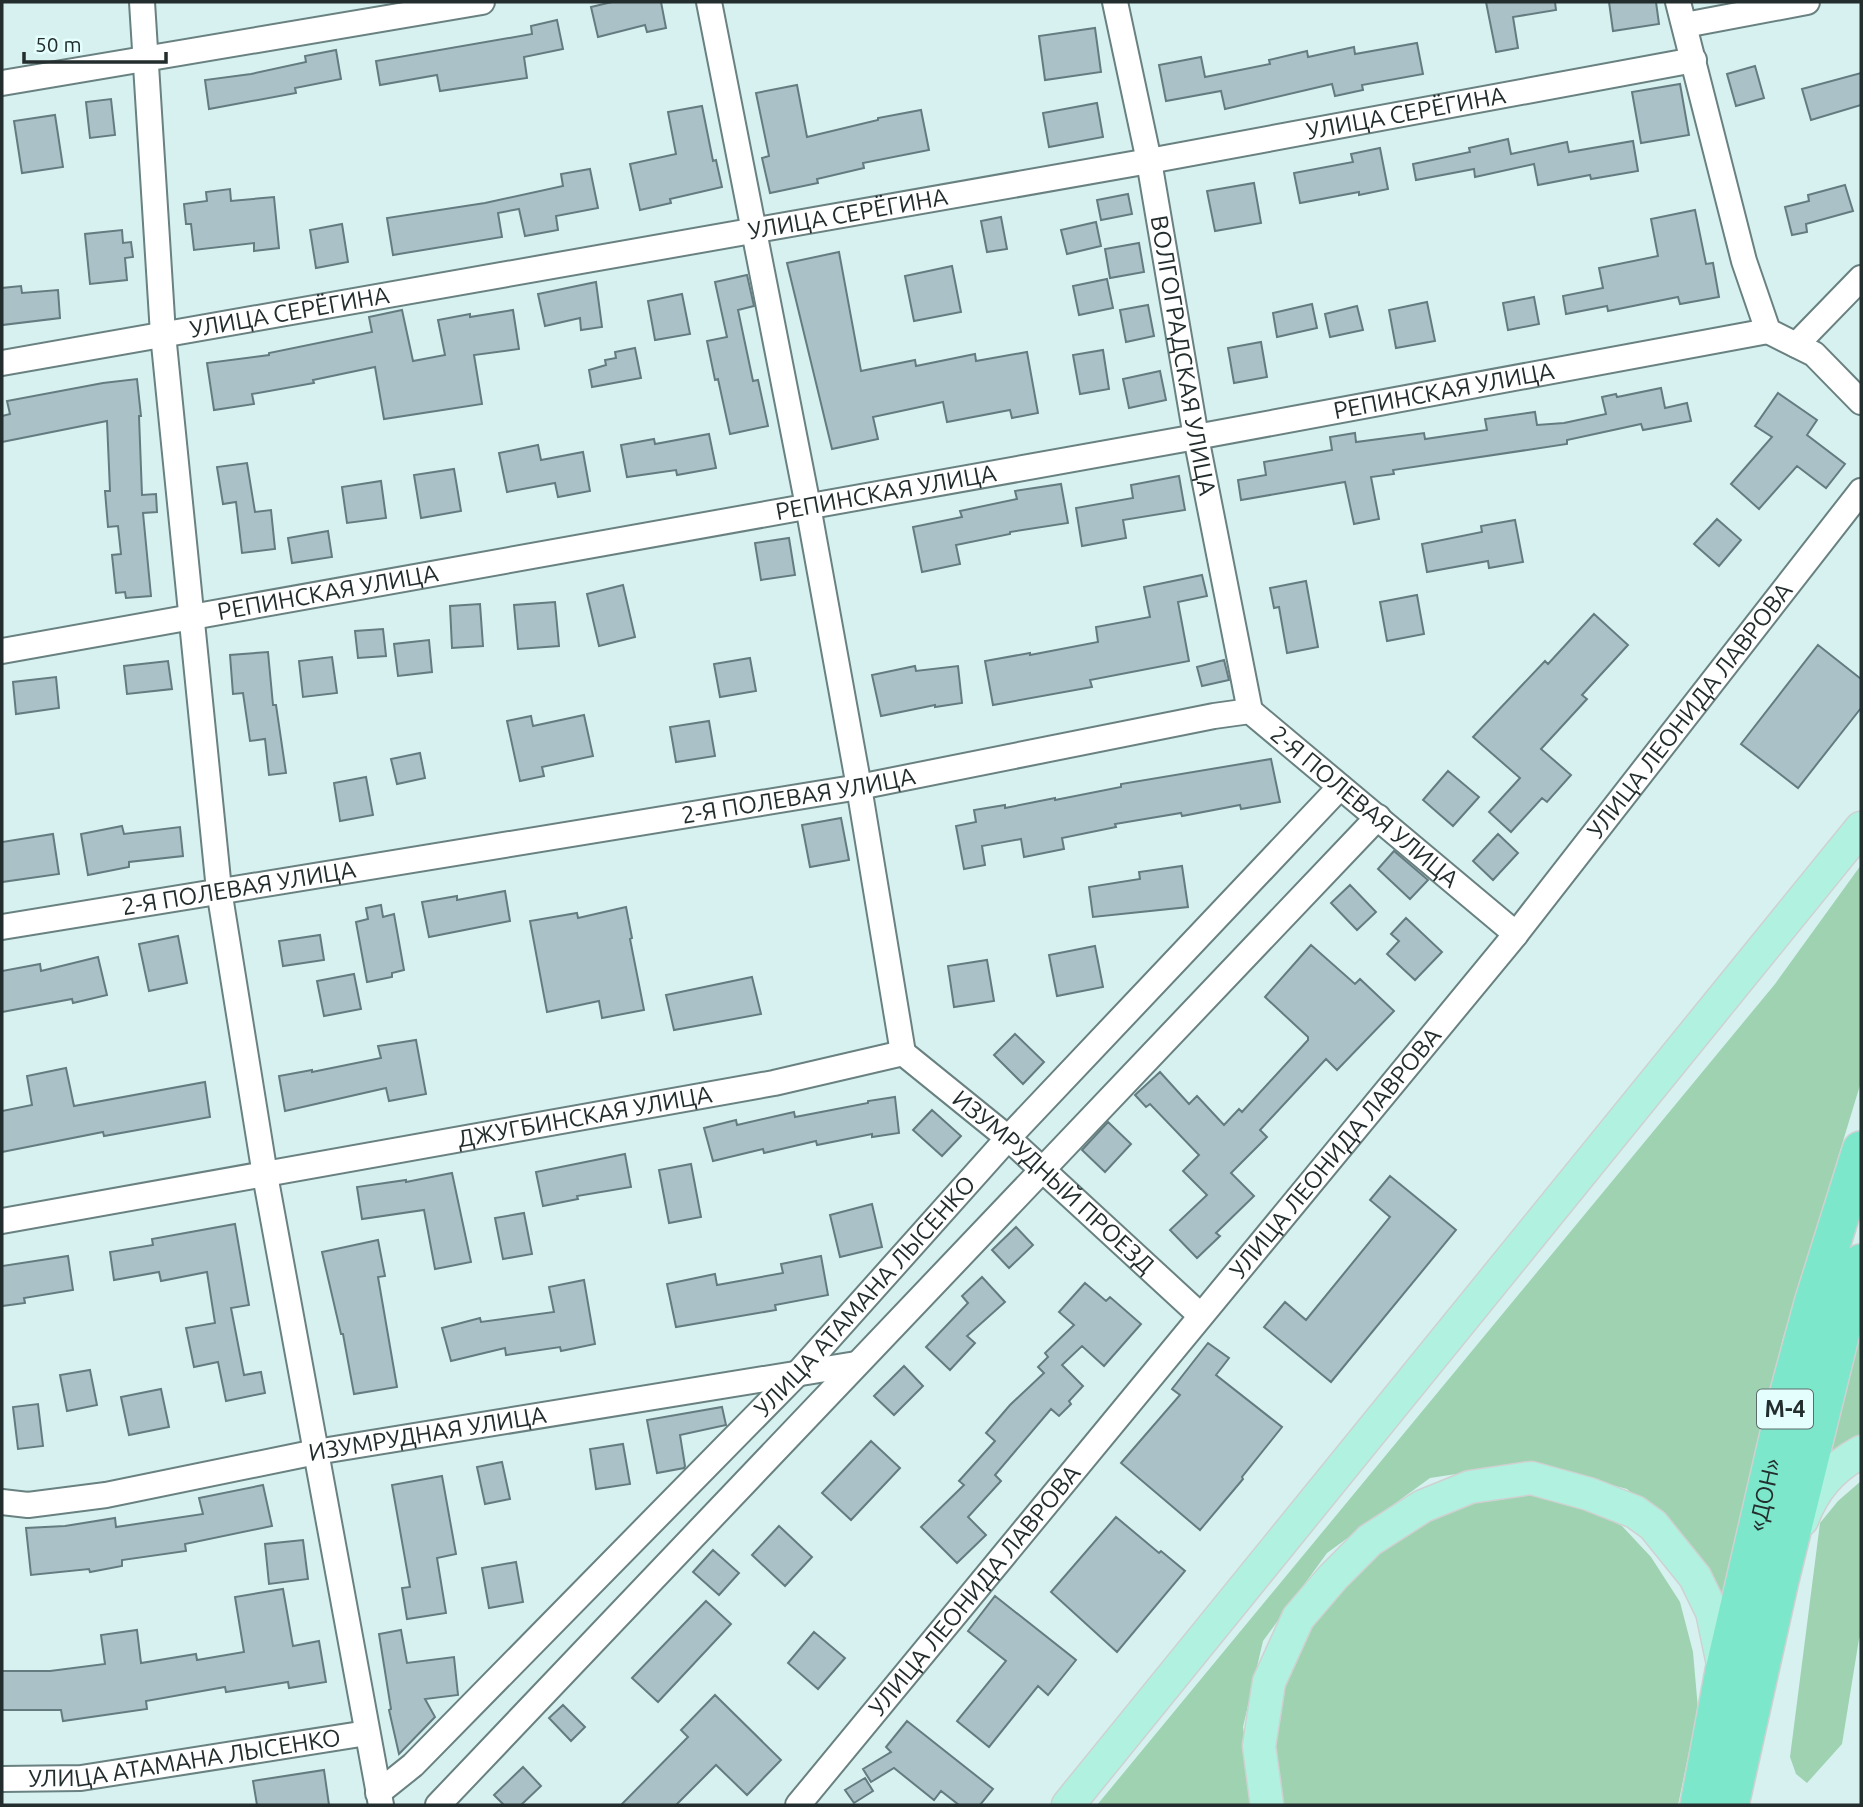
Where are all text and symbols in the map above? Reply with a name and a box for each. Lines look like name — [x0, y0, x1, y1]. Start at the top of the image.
scale bar — [24, 21, 166, 65]
text: 50 m — [35, 32, 82, 56]
street label: УЛИЦА СЕРЁГИНА — [1304, 81, 1508, 145]
street label: УЛИЦА СЕРЁГИНА — [746, 183, 950, 244]
street label: ВОЛГОГРАДСКАЯ УЛИЦА — [1145, 213, 1221, 498]
street label: УЛИЦА СЕРЁГИНА — [188, 281, 392, 343]
street label: РЕПИНСКАЯ УЛИЦА — [1331, 357, 1557, 424]
street label: РЕПИНСКАЯ УЛИЦА — [773, 459, 999, 525]
street label: РЕПИНСКАЯ УЛИЦА — [215, 559, 441, 625]
street label: УЛИЦА ЛЕОНИДА ЛАВРОВА — [1582, 577, 1798, 843]
street label: 2-Я ПОЛЕВАЯ УЛИЦА — [1265, 720, 1464, 893]
street label: 2-Я ПОЛЕВАЯ УЛИЦА — [679, 762, 918, 829]
street label: 2-Я ПОЛЕВАЯ УЛИЦА — [120, 855, 358, 920]
street label: УЛИЦА ЛЕОНИДА ЛАВРОВА — [1224, 1022, 1446, 1283]
street label: ДЖУГБИНСКАЯ УЛИЦА — [455, 1080, 714, 1152]
street label: ИЗУМРУДНЫЙ ПРОЕЗД — [947, 1085, 1160, 1279]
street label: УЛИЦА АТАМАНА ЛЫСЕНКО — [749, 1170, 981, 1422]
road number: М-4 — [1757, 1390, 1813, 1428]
street label: ИЗУМРУДНАЯ УЛИЦА — [306, 1401, 549, 1466]
street label: «ДОН» — [1743, 1456, 1786, 1534]
street label: УЛИЦА ЛЕОНИДА ЛАВРОВА — [863, 1459, 1086, 1721]
street label: УЛИЦА АТАМАНА ЛЫСЕНКО — [28, 1723, 343, 1792]

